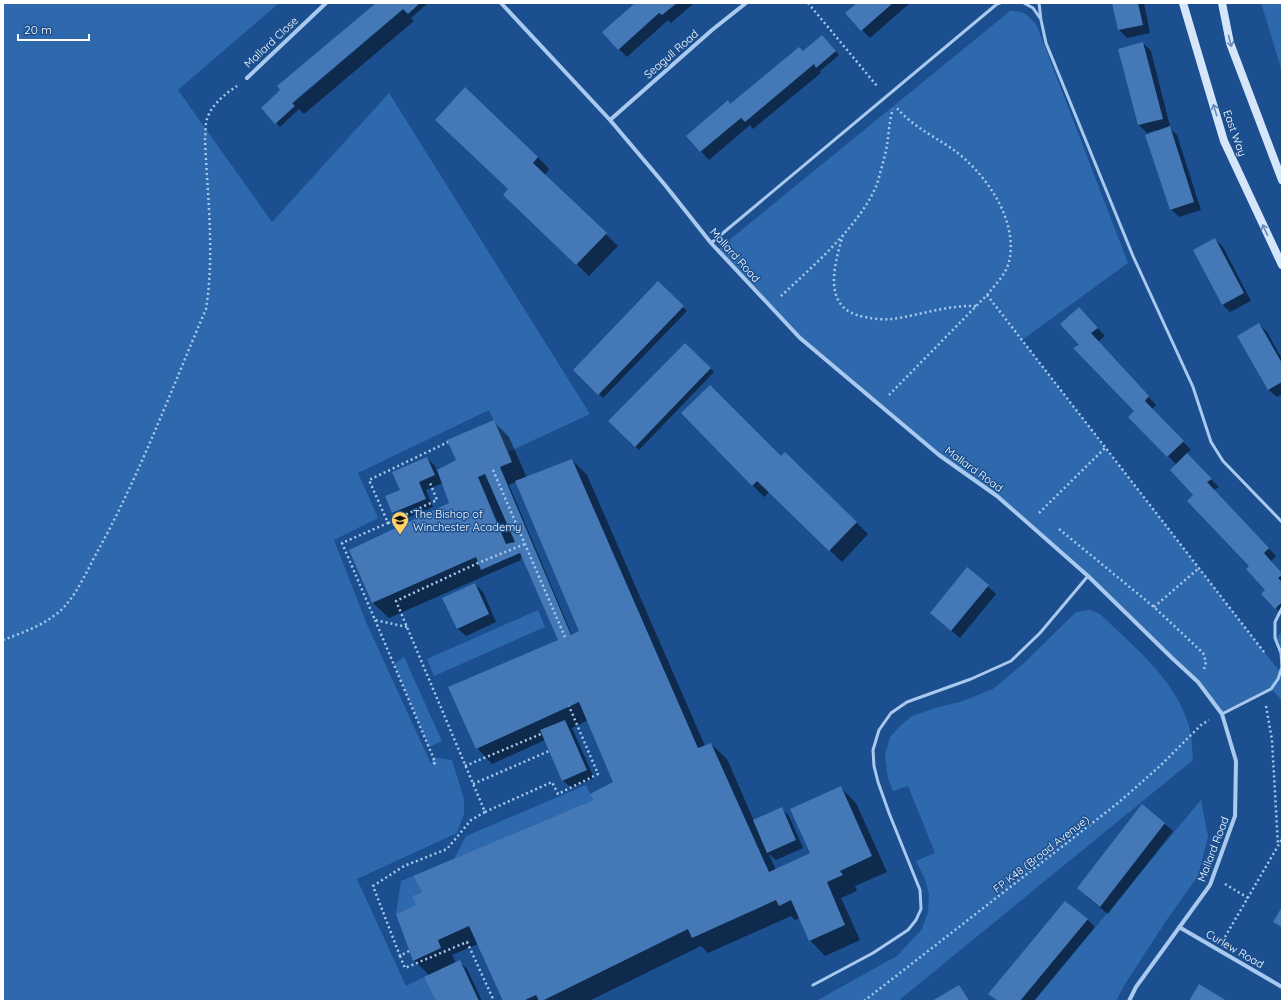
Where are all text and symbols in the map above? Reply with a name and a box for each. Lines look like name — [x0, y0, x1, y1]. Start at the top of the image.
street label: Mallard Close — [241, 13, 301, 71]
scale bar — [18, 16, 89, 42]
text: 20 m — [24, 22, 52, 37]
street label: Seagull Road — [641, 27, 701, 81]
one-way arrow — [1227, 34, 1234, 47]
one-way arrow — [1211, 104, 1218, 117]
street label: East Way — [1220, 108, 1250, 158]
one-way arrow — [1261, 224, 1268, 236]
street label: Mallard Road — [707, 225, 763, 285]
street label: Mallard Road — [942, 443, 1006, 495]
place label: The Bishop of Winchester Academy — [413, 507, 521, 534]
school or university icon: The Bishop of Winchester Academy — [390, 510, 410, 535]
street label: FP K48 (Broad Avenue) — [990, 812, 1092, 896]
street label: Mallard Road — [1194, 815, 1232, 883]
street label: Curlew Road — [1203, 927, 1267, 971]

